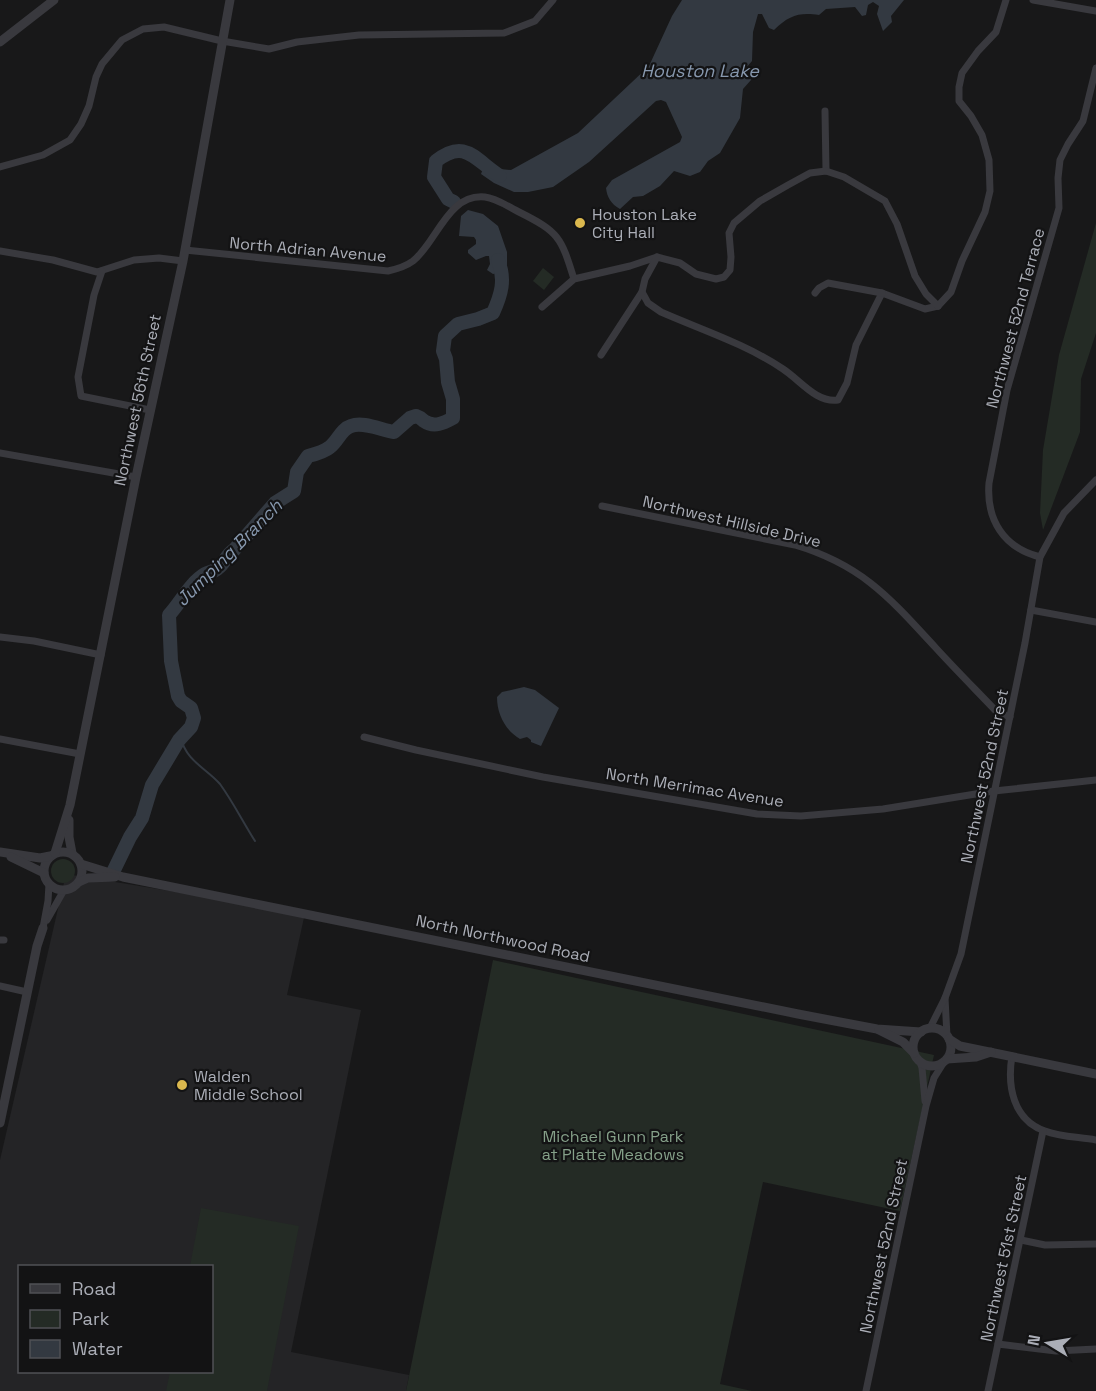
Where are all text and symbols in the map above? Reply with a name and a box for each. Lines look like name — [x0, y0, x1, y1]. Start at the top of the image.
water label: Houston Lake — [641, 59, 760, 82]
place label: Houston Lake City Hall — [592, 204, 697, 243]
marker: Houston Lake City Hall — [573, 216, 587, 230]
street label: Northwest 52nd Terrace — [981, 226, 1050, 410]
street label: North Adrian Avenue — [229, 232, 387, 267]
street label: Northwest 56th Street — [109, 312, 166, 488]
street label: Northwest Hillside Drive — [641, 491, 823, 552]
water label: Jumping Branch — [170, 494, 287, 611]
street label: Northwest 52nd Street — [956, 687, 1013, 865]
street label: North Merrimac Avenue — [604, 763, 785, 812]
street label: North Northwood Road — [414, 910, 592, 967]
place label: Walden Middle School — [194, 1066, 303, 1105]
marker: Walden Middle School — [175, 1078, 189, 1092]
park label: Michael Gunn Park at Platte Meadows — [542, 1126, 684, 1165]
street label: Northwest 52nd Street — [855, 1157, 912, 1335]
street label: Northwest 51st Street — [976, 1173, 1031, 1343]
legend — [18, 1265, 213, 1373]
text: Road — [72, 1277, 116, 1300]
text: Park — [72, 1307, 110, 1330]
north arrow — [1018, 1313, 1078, 1373]
text: N — [1022, 1333, 1045, 1348]
text: Water — [72, 1337, 123, 1360]

